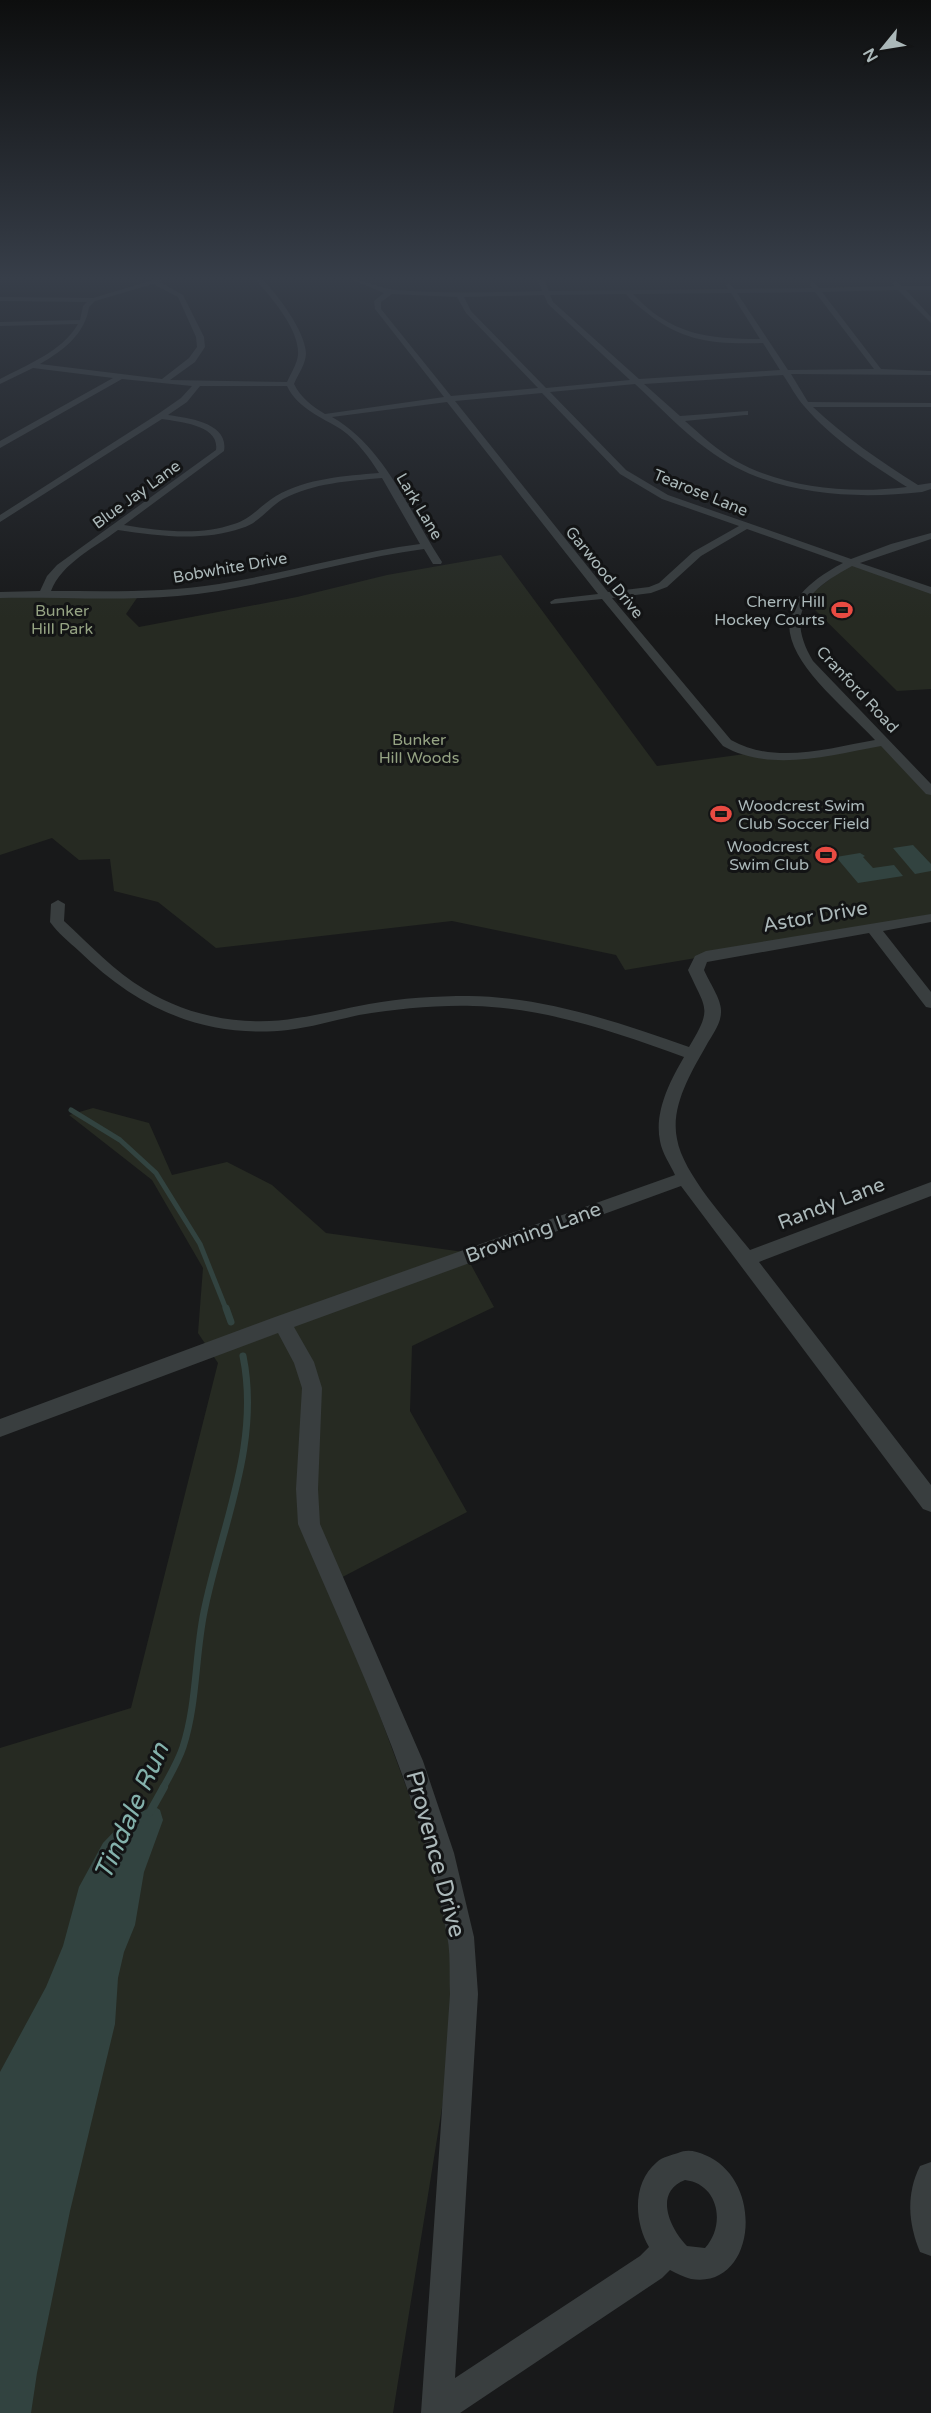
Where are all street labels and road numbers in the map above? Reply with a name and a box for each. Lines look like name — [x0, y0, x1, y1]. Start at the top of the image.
street label: Blue Jay Lane — [89, 456, 185, 533]
street label: Tearose Lane — [650, 465, 751, 521]
street label: Lark Lane — [391, 470, 447, 543]
street label: Garwood Drive — [561, 522, 648, 623]
street label: Bobwhite Drive — [171, 548, 289, 588]
street label: Cranford Road — [812, 642, 903, 737]
street label: Astor Drive — [761, 896, 870, 938]
street label: Randy Lane — [775, 1173, 888, 1235]
street label: Browning Lane — [462, 1197, 604, 1269]
street label: Provence Drive — [399, 1768, 472, 1941]

